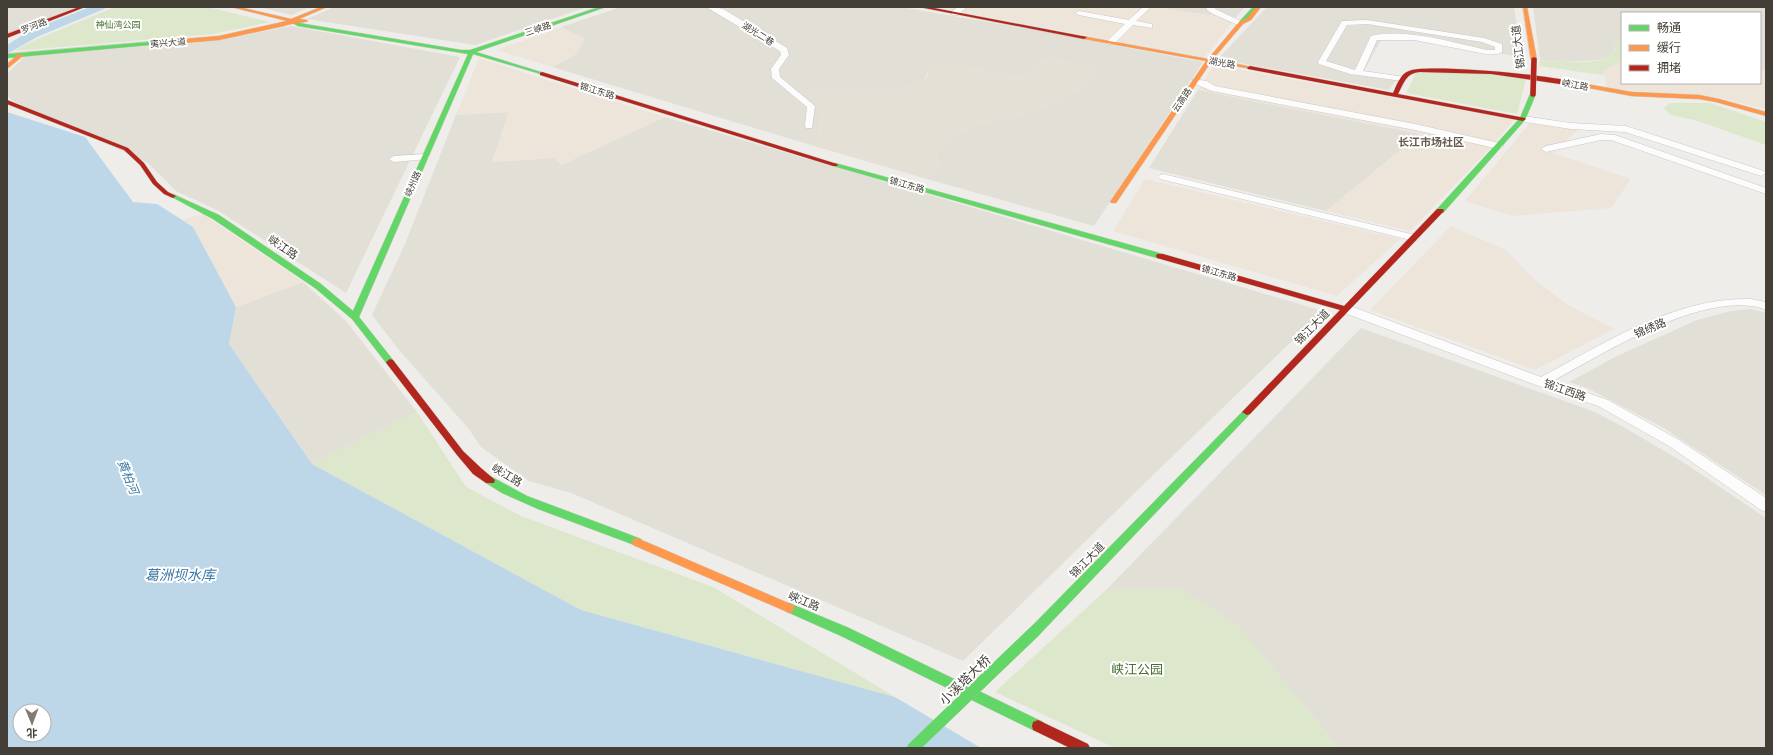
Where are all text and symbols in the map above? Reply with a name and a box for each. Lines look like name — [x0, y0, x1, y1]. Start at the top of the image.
legend — [1621, 12, 1761, 84]
street label: 罗河路 — [20, 16, 48, 36]
park label: 神仙湾公园 — [95, 19, 141, 30]
street label: 三峡路 — [524, 20, 552, 38]
street label: 湖光二巷 — [740, 20, 776, 48]
text: 畅通 — [1657, 21, 1681, 35]
street label: 锦江大道 — [1509, 24, 1527, 70]
street label: 夷兴大道 — [150, 36, 186, 50]
text: 缓行 — [1657, 41, 1681, 55]
street label: 湖光路 — [1208, 56, 1236, 70]
text: 拥堵 — [1657, 61, 1681, 75]
street label: 峡江路 — [1561, 78, 1589, 92]
street label: 锦江东路 — [578, 81, 616, 101]
street label: 云高路 — [1170, 86, 1194, 114]
district label: 长江市场社区 — [1398, 136, 1464, 148]
street label: 峡州路 — [402, 169, 423, 198]
street label: 锦江东路 — [888, 175, 926, 195]
street label: 峡江路 — [266, 233, 300, 261]
street label: 锦江东路 — [1200, 263, 1238, 283]
street label: 锦江大道 — [1292, 307, 1332, 347]
street label: 锦绣路 — [1632, 316, 1668, 340]
street label: 锦江西路 — [1542, 377, 1588, 403]
water label: 黄柏河 — [115, 458, 142, 498]
street label: 峡江路 — [490, 461, 524, 489]
street label: 锦江大道 — [1067, 540, 1107, 580]
water label: 葛洲坝水库 — [145, 567, 217, 583]
street label: 峡江路 — [786, 589, 822, 613]
street label: 小溪塔大桥 — [936, 652, 994, 708]
park label: 峡江公园 — [1111, 662, 1163, 677]
north arrow — [12, 703, 52, 743]
text: 北 — [27, 727, 38, 739]

